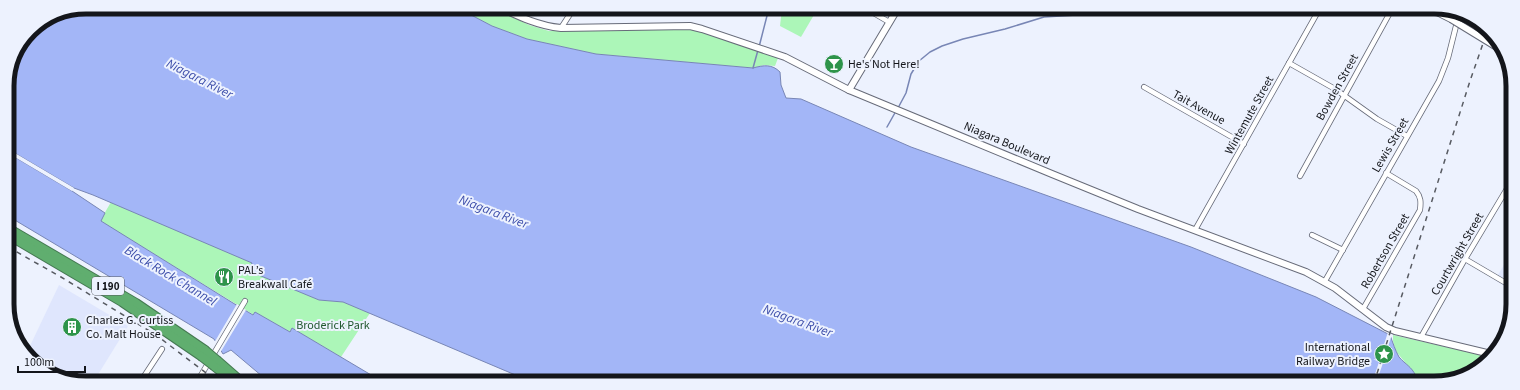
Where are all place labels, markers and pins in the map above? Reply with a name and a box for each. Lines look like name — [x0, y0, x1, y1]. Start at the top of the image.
bar icon: He's Not Here! — [823, 53, 845, 75]
place label: He's Not Here! — [848, 56, 920, 73]
place label: PAL’s Breakwall Café — [238, 262, 312, 293]
restaurant icon: PAL’s Breakwall Café — [213, 266, 235, 288]
place label: Charles G. Curtiss Co. Malt House — [86, 312, 173, 343]
building icon: Charles G. Curtiss Co. Malt House — [61, 316, 83, 338]
place label: International Railway Bridge — [1296, 339, 1370, 370]
place icon: International Railway Bridge — [1373, 343, 1395, 365]

